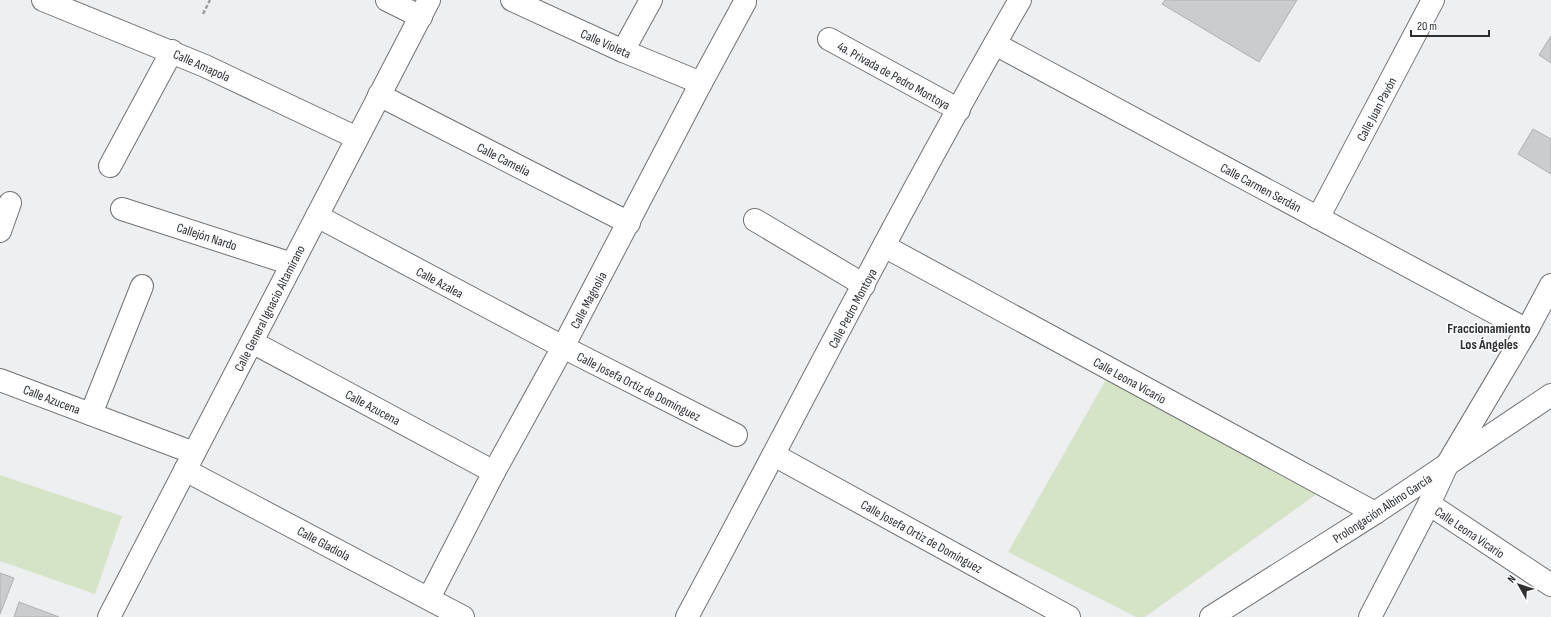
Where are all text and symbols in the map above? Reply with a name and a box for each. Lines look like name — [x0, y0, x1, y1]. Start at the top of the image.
scale bar — [1411, 12, 1489, 38]
text: 20 m — [1417, 19, 1437, 34]
street label: Calle Violeta — [578, 26, 633, 62]
street label: 4a. Privada de Pedro Montoya — [834, 38, 953, 114]
street label: Calle Amapola — [171, 46, 233, 86]
street label: Calle Juan Pavón — [1353, 75, 1400, 144]
street label: Calle Camelia — [474, 140, 533, 180]
street label: Calle Carmen Serdán — [1217, 160, 1304, 216]
street label: Callejón Nardo — [175, 220, 239, 254]
street label: Calle General Ignacio Altamirano — [231, 243, 309, 374]
street label: Calle Azalea — [413, 264, 466, 302]
street label: Calle Pedro Montoya — [825, 266, 881, 351]
street label: Calle Magnolia — [567, 269, 611, 332]
district label: Fraccionamiento Los Ángeles — [1447, 320, 1531, 353]
street label: Calle Josefa Ortiz de Domínguez — [574, 349, 703, 425]
street label: Calle Leona Vicario — [1090, 354, 1169, 408]
street label: Calle Azucena — [21, 382, 82, 418]
street label: Calle Azucena — [342, 387, 403, 429]
street label: Prolongación Albino García — [1330, 471, 1435, 547]
street label: Calle Josefa Ortiz de Domínguez — [858, 497, 985, 577]
street label: Calle Leona Vicario — [1431, 504, 1507, 562]
street label: Calle Gladiola — [294, 523, 353, 565]
north arrow — [1499, 565, 1539, 605]
text: N — [1505, 573, 1519, 585]

